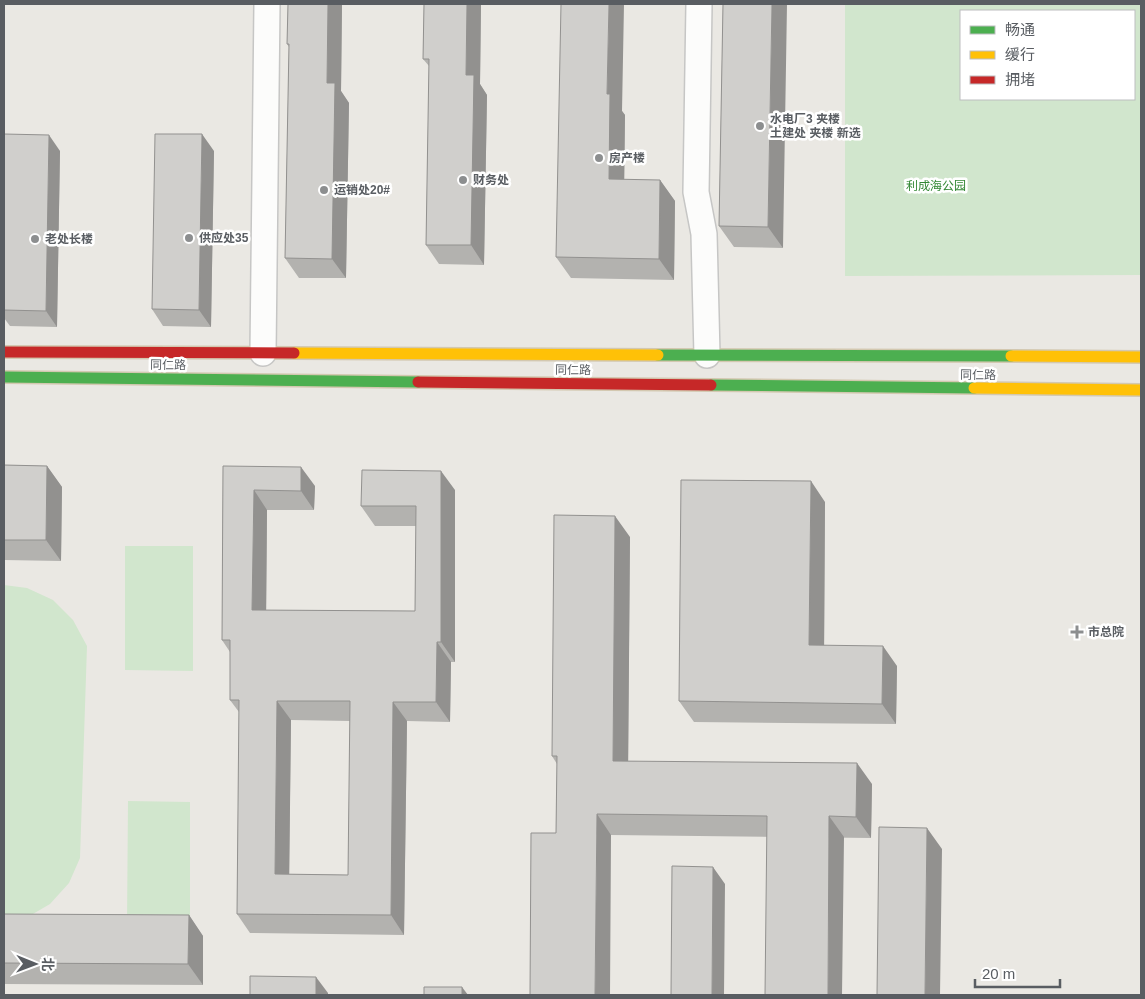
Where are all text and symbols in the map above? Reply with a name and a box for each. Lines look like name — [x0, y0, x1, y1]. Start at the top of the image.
legend — [960, 10, 1135, 100]
text: 畅通 — [1005, 21, 1035, 38]
text: 缓行 — [1005, 46, 1035, 63]
text: 拥堵 — [1005, 71, 1035, 88]
place label: 水电厂3 夹楼 土建处 夹楼 新选 — [770, 112, 861, 140]
marker: 水电厂3 夹楼 土建处 夹楼 新选 — [754, 120, 766, 132]
place label: 房产楼 — [609, 151, 645, 165]
marker: 房产楼 — [593, 152, 605, 164]
place label: 财务处 — [473, 173, 509, 187]
marker: 财务处 — [457, 174, 469, 186]
park label: 利成海公园 — [906, 179, 966, 193]
place label: 运销处20# — [334, 183, 390, 197]
marker: 运销处20# — [318, 184, 330, 196]
place label: 供应处35 — [199, 231, 249, 245]
place label: 老处长楼 — [45, 232, 93, 246]
marker: 供应处35 — [183, 232, 195, 244]
marker: 老处长楼 — [29, 233, 41, 245]
street label: 同仁路 — [150, 358, 186, 372]
street label: 同仁路 — [555, 363, 591, 377]
street label: 同仁路 — [960, 368, 996, 382]
marker: 市总院 — [1070, 625, 1084, 639]
place label: 市总院 — [1088, 625, 1124, 639]
north arrow — [10, 939, 60, 989]
scale bar — [975, 956, 1060, 988]
text: 北 — [40, 957, 56, 971]
text: 20 m — [982, 965, 1015, 982]

